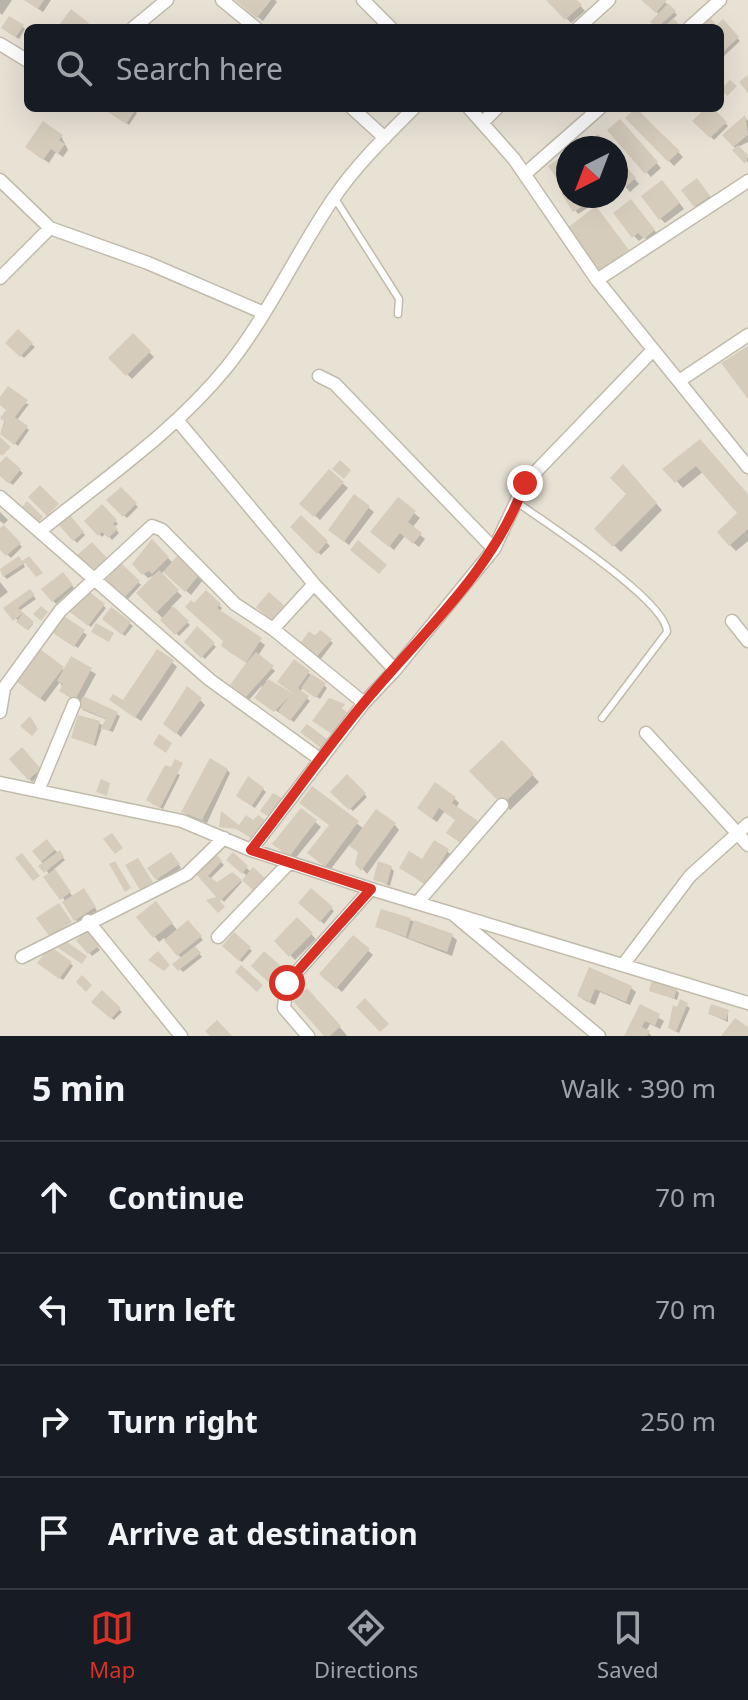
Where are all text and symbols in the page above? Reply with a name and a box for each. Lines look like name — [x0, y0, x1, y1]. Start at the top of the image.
search box — [24, 24, 724, 112]
icon: search — [52, 46, 96, 90]
text: Search here — [116, 48, 283, 89]
north arrow — [556, 136, 628, 208]
route end — [507, 465, 543, 501]
route start — [269, 965, 305, 1001]
text: 5 min — [32, 1065, 126, 1111]
text: Walk · 390 m — [561, 1070, 716, 1106]
icon: ahead — [32, 1175, 76, 1219]
text: Continue — [108, 1177, 244, 1218]
text: 70 m — [655, 1179, 716, 1215]
icon: left — [32, 1287, 76, 1331]
text: Turn left — [108, 1289, 236, 1330]
text: 70 m — [655, 1291, 716, 1327]
icon: right — [32, 1399, 76, 1443]
text: Turn right — [108, 1401, 258, 1442]
text: 250 m — [640, 1403, 716, 1439]
icon: arrive — [32, 1511, 76, 1555]
text: Arrive at destination — [108, 1513, 418, 1554]
tab: Map — [89, 1606, 135, 1684]
tab: Directions — [314, 1606, 418, 1684]
tab: Saved — [597, 1606, 659, 1684]

